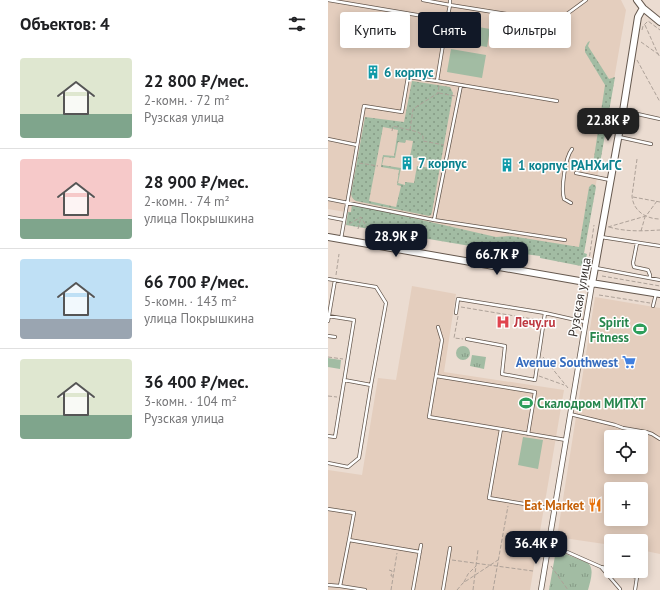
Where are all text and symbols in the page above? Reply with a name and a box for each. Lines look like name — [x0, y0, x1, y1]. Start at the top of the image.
chip: Купить — [340, 12, 410, 48]
chip: Снять — [418, 12, 481, 48]
chip: Фильтры — [489, 12, 571, 48]
text: Объектов: 4 — [20, 13, 110, 35]
icon: filters — [286, 13, 308, 35]
building icon: 6 корпус — [365, 64, 381, 80]
place label: 6 корпус — [384, 64, 434, 81]
text: 22 800 ₽/мес. — [144, 70, 249, 92]
icon: home — [52, 74, 100, 122]
text: 2-комн. · 72 m² — [144, 92, 230, 109]
pin: 22.8K ₽ — [571, 108, 645, 142]
text: Рузская улица — [144, 109, 224, 126]
text: 22.8K ₽ — [586, 112, 630, 129]
building icon: 7 корпус — [399, 155, 415, 171]
place label: 7 корпус — [418, 155, 467, 172]
building icon: 1 корпус РАНХиГС — [499, 157, 515, 173]
place label: 1 корпус РАНХиГС — [518, 157, 622, 174]
text: 28 900 ₽/мес. — [144, 171, 249, 193]
icon: home — [52, 175, 100, 223]
text: 2-комн. · 74 m² — [144, 193, 230, 210]
text: улица Покрышкина — [144, 210, 254, 227]
pin: 28.9K ₽ — [359, 224, 433, 258]
text: 28.9K ₽ — [374, 228, 418, 245]
pin: 66.7K ₽ — [460, 242, 534, 276]
text: 66.7K ₽ — [475, 246, 519, 263]
street label: Рузская улица — [564, 256, 595, 338]
text: 66 700 ₽/мес. — [144, 271, 249, 293]
icon: home — [52, 275, 100, 323]
text: 5-комн. · 143 m² — [144, 293, 237, 310]
text: улица Покрышкина — [144, 310, 254, 327]
hospital icon: Лечу.ru — [495, 314, 511, 330]
place label: Лечу.ru — [513, 314, 555, 331]
place label: Spirit Fitness — [590, 314, 630, 346]
sports icon: Spirit Fitness — [632, 321, 648, 337]
place label: Avenue Southwest — [516, 354, 618, 371]
supermarket icon: Avenue Southwest — [621, 354, 637, 370]
text: 36 400 ₽/мес. — [144, 371, 249, 393]
icon: home — [52, 375, 100, 423]
text: 3-комн. · 104 m² — [144, 393, 237, 410]
sports icon: Скалодром МИТХТ — [518, 395, 534, 411]
place label: Скалодром МИТХТ — [537, 395, 646, 412]
text: Рузская улица — [144, 410, 224, 427]
map controls — [604, 430, 648, 578]
button: locate — [604, 430, 648, 474]
button: + — [604, 482, 648, 526]
place label: Eat Market — [524, 497, 584, 514]
restaurant icon: Eat Market — [587, 497, 603, 513]
pin: 36.4K ₽ — [499, 531, 573, 565]
button: − — [604, 534, 648, 578]
text: 36.4K ₽ — [514, 535, 558, 552]

